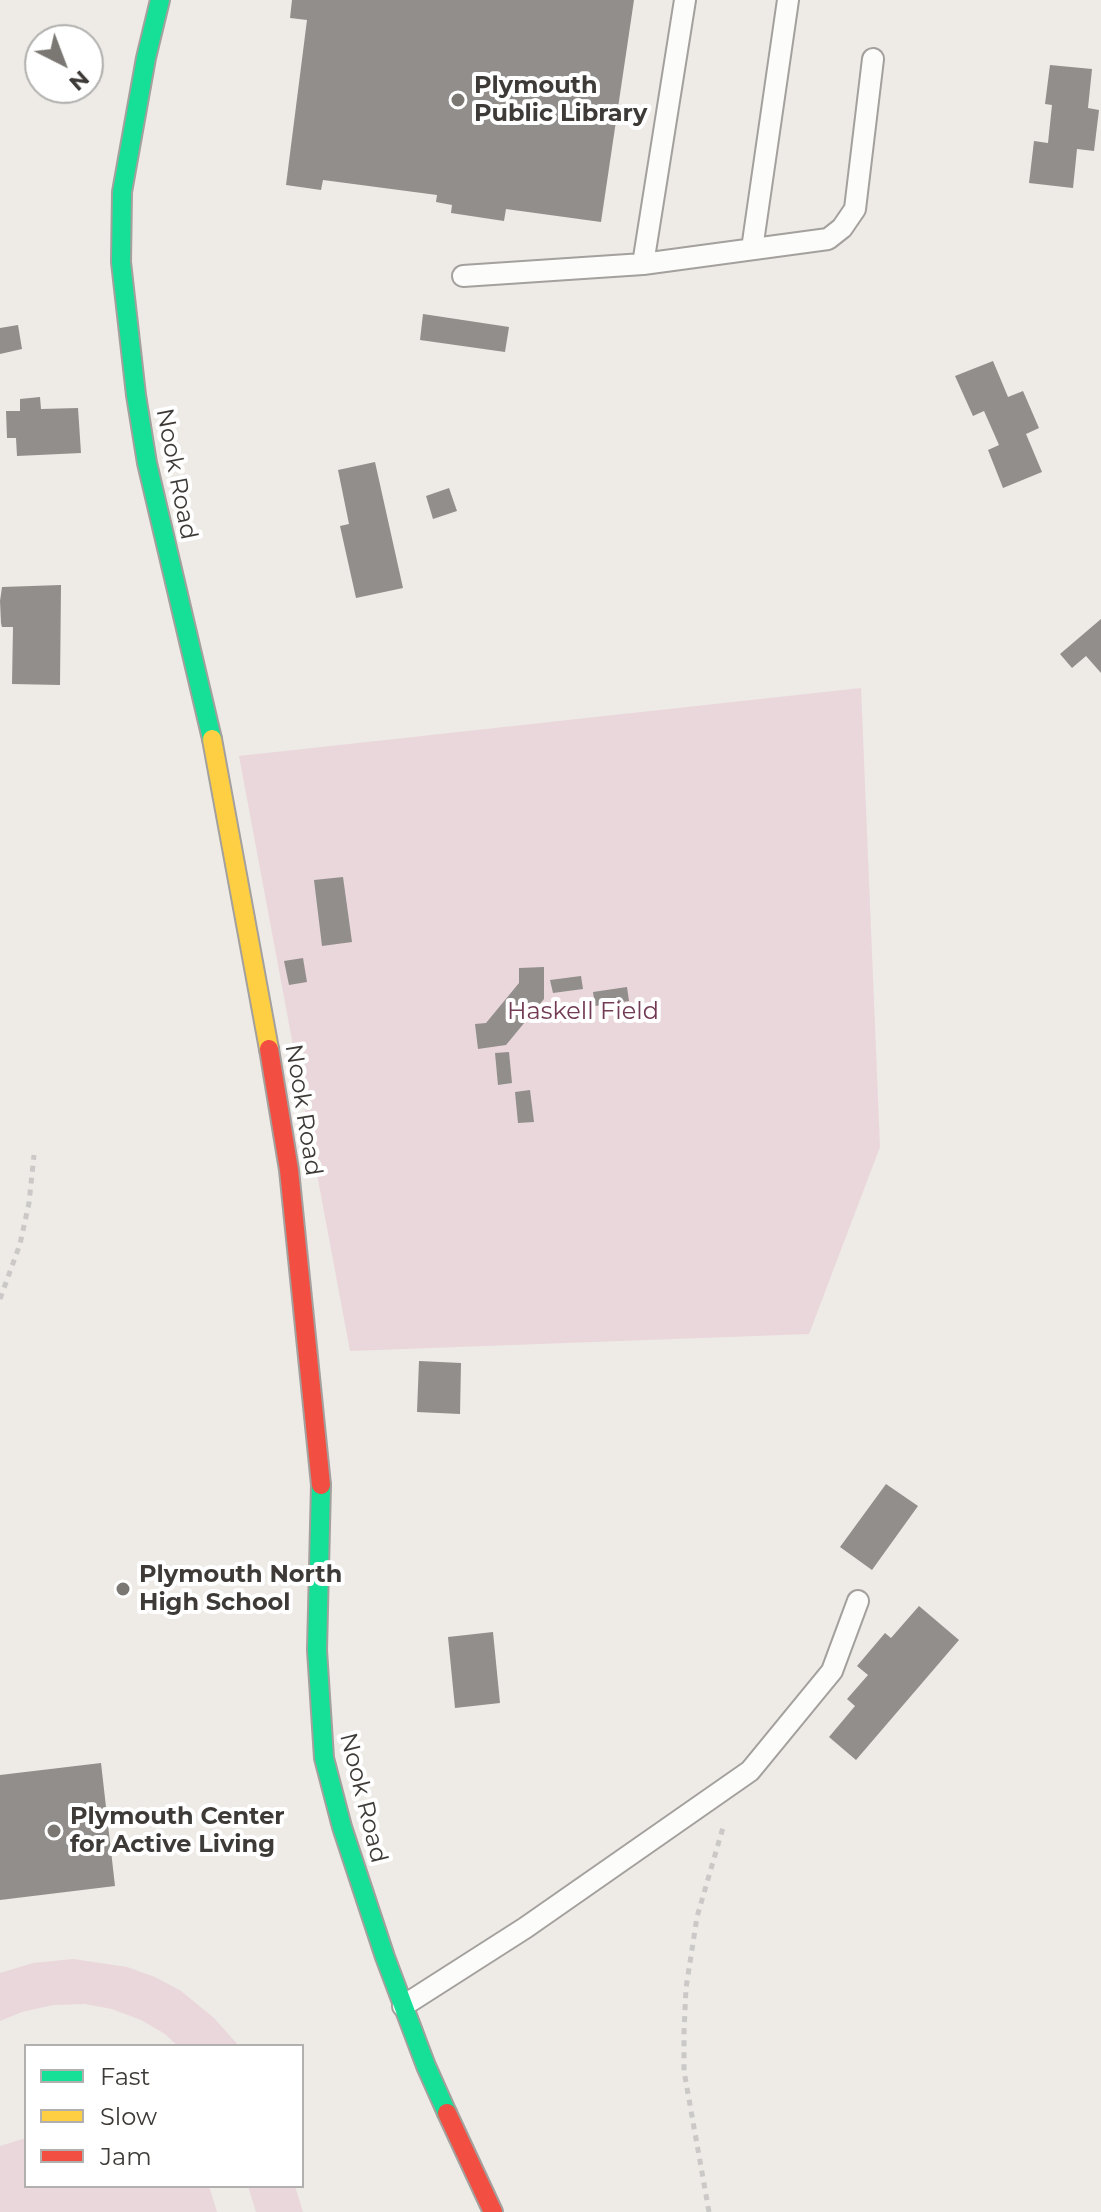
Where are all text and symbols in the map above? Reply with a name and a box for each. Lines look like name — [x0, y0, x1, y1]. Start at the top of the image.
north arrow — [24, 24, 104, 104]
text: N — [63, 65, 95, 97]
place label: Plymouth Public Library — [474, 72, 647, 128]
marker: Plymouth Public Library — [449, 91, 467, 109]
street label: Nook Road — [149, 406, 203, 542]
park label: Haskell Field — [507, 998, 659, 1026]
street label: Nook Road — [278, 1042, 328, 1178]
place label: Plymouth North High School — [139, 1561, 342, 1617]
marker: Plymouth North High School — [114, 1580, 132, 1598]
street label: Nook Road — [333, 1730, 393, 1866]
place label: Plymouth Center for Active Living — [70, 1803, 285, 1859]
marker: Plymouth Center for Active Living — [45, 1822, 63, 1840]
legend — [24, 2044, 304, 2188]
text: Fast — [100, 2062, 150, 2091]
text: Slow — [100, 2102, 157, 2131]
text: Jam — [100, 2142, 152, 2171]

